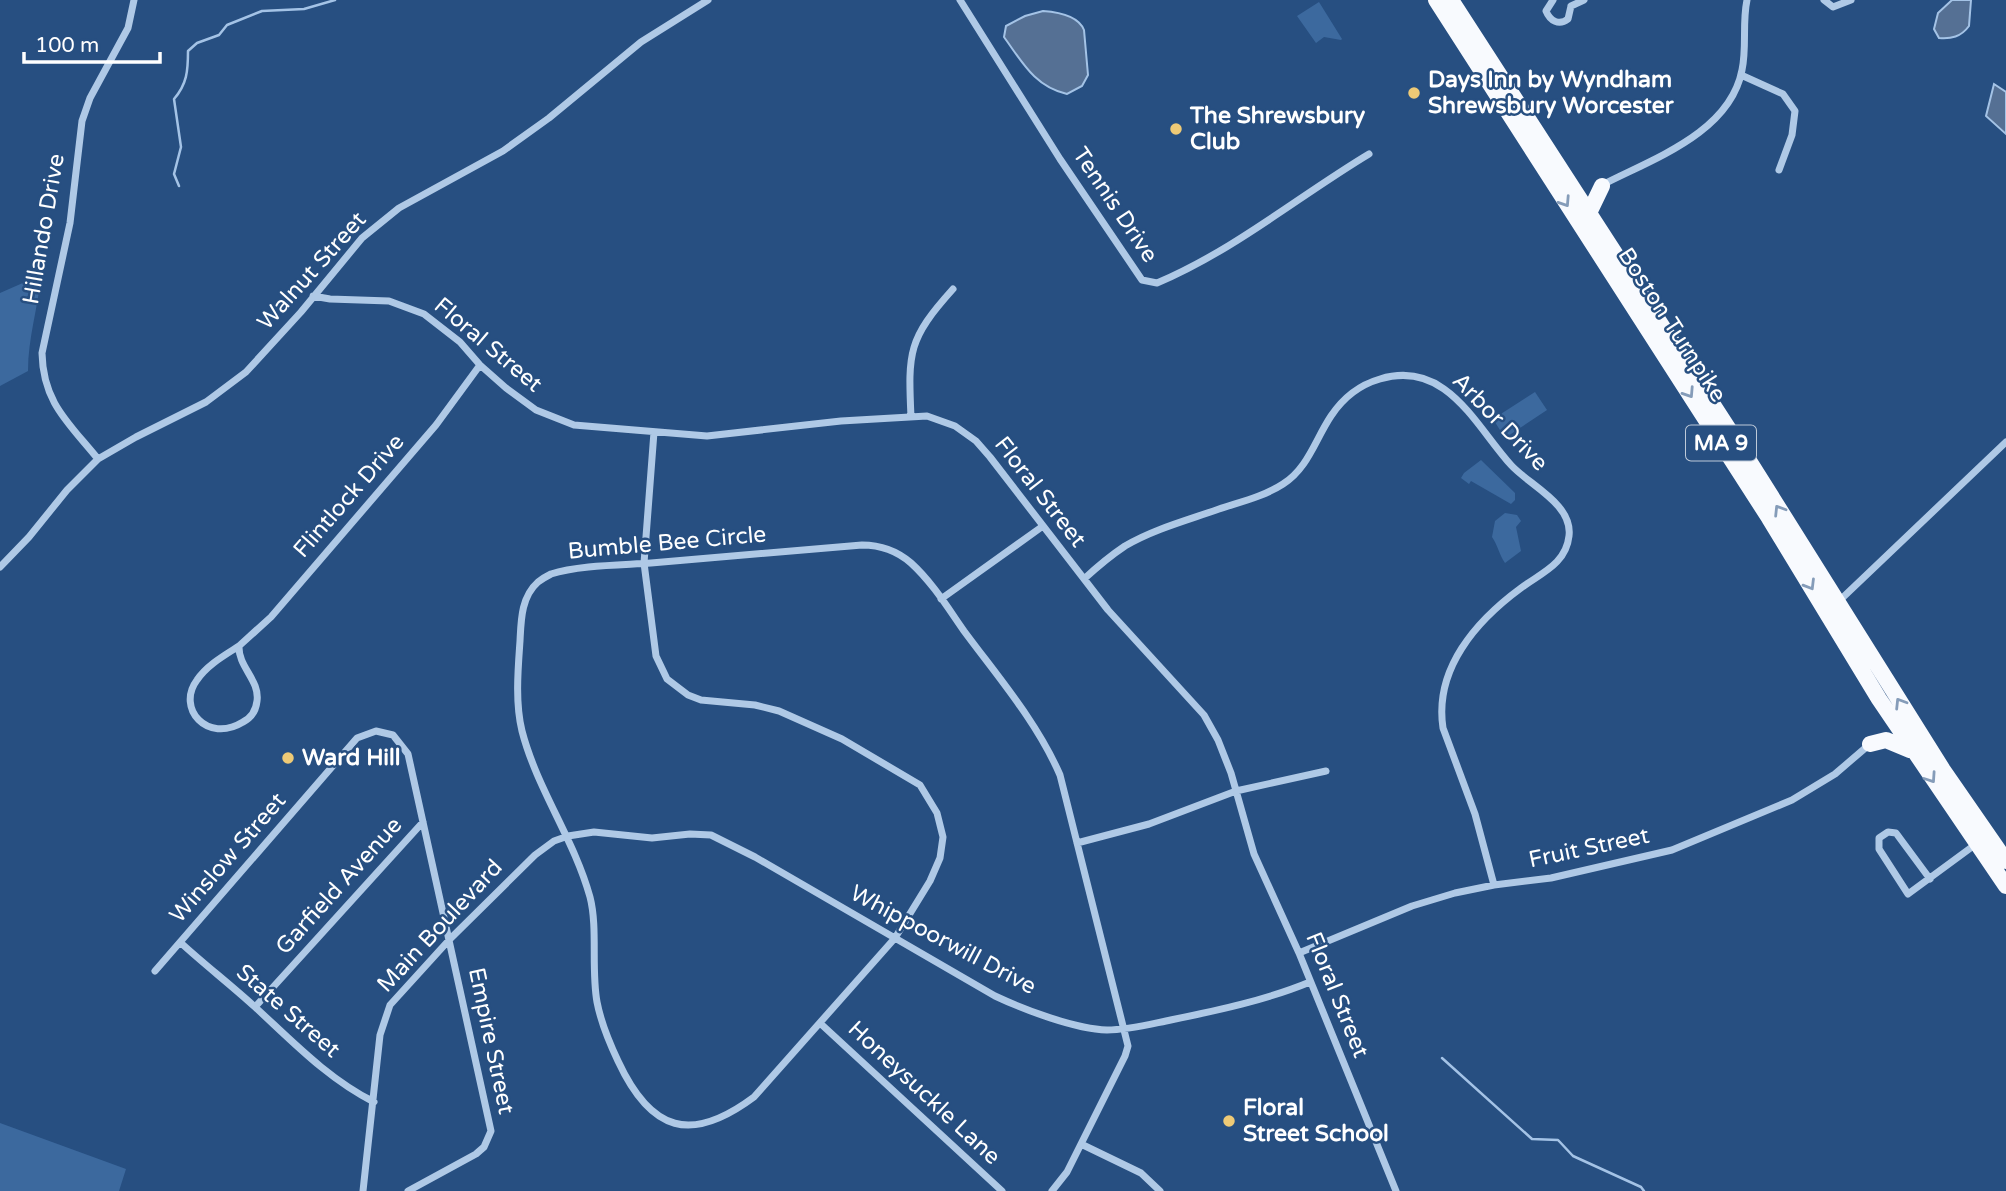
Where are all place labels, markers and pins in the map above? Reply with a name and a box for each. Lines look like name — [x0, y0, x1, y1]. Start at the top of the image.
place label: Days Inn by Wyndham Shrewsbury Worcester — [1428, 66, 1675, 120]
marker: Days Inn by Wyndham Shrewsbury Worcester — [1406, 85, 1422, 101]
place label: The Shrewsbury Club — [1189, 102, 1366, 156]
marker: The Shrewsbury Club — [1168, 121, 1184, 137]
place label: Ward Hill — [302, 744, 401, 772]
marker: Ward Hill — [280, 750, 296, 766]
place label: Floral Street School — [1243, 1094, 1389, 1148]
marker: Floral Street School — [1221, 1113, 1237, 1129]

